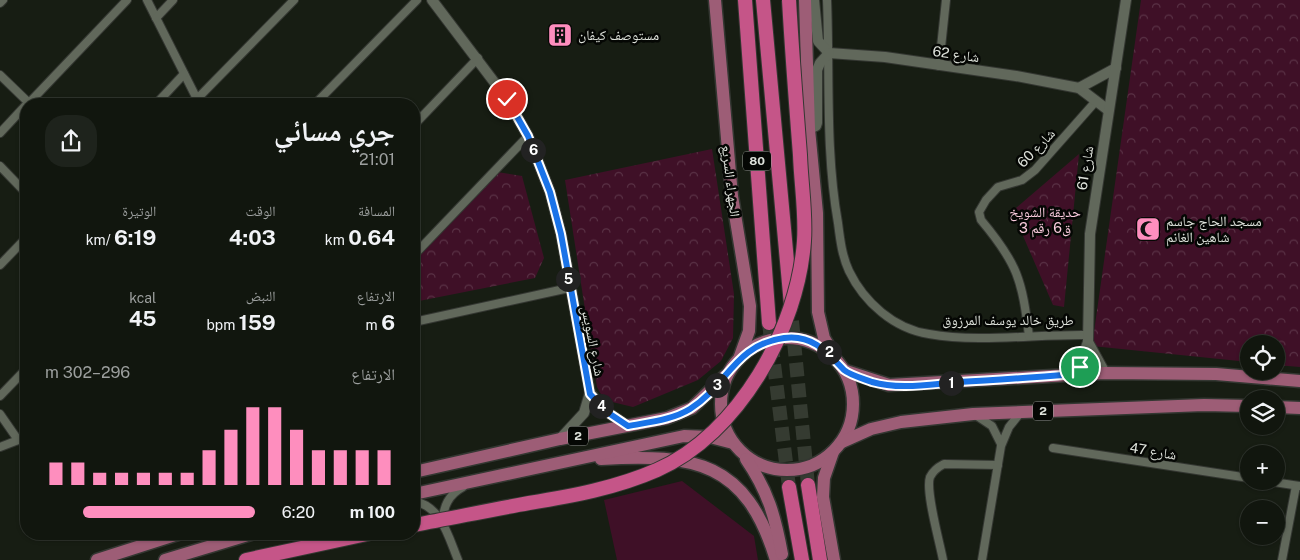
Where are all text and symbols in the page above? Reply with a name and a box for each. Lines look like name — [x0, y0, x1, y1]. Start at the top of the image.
building icon: مستوصف كيفان — [547, 22, 573, 48]
place label: مستوصف كيفان — [578, 27, 659, 44]
street label: شارع 62 — [931, 43, 980, 67]
pin — [486, 78, 528, 120]
icon: check — [493, 85, 521, 113]
text: جري مسائي — [274, 114, 395, 147]
button: share — [45, 115, 97, 167]
street label: شارع 60 — [1014, 125, 1060, 172]
pin: 6 — [520, 138, 546, 162]
text: 6 — [529, 142, 538, 158]
street label: الجهراء السريع — [717, 144, 743, 218]
street label: شارع 61 — [1074, 145, 1098, 192]
text: 21:01 — [359, 150, 395, 169]
road number: 80 — [743, 152, 771, 170]
text: الوتيرة — [122, 203, 156, 219]
text: الوقت — [246, 203, 276, 219]
text: المسافة — [358, 203, 395, 219]
park label: حديقة الشويخ ق6 رقم 3 — [1009, 204, 1081, 238]
place label: مسجد الحاج جاسم شاهين الغانم — [1166, 213, 1262, 247]
mosque icon: مسجد الحاج جاسم شاهين الغانم — [1135, 216, 1161, 242]
text: 6:19 — [114, 225, 156, 250]
text: 4:03 — [229, 225, 276, 250]
text: 0.64 — [348, 225, 395, 250]
text: /km — [86, 232, 114, 248]
text: km — [325, 232, 348, 248]
pin: 5 — [556, 266, 580, 292]
text: 5 — [564, 271, 573, 287]
text: النبض — [246, 288, 276, 304]
text: الارتفاع — [357, 288, 395, 304]
text: kcal — [129, 290, 156, 306]
street label: شارع السويس — [576, 305, 608, 378]
text: 45 — [129, 306, 156, 331]
text: 159 — [239, 310, 276, 335]
text: 6 — [381, 310, 395, 335]
street label: طريق خالد يوسف المرزوق — [942, 312, 1074, 330]
text: bpm — [206, 317, 239, 333]
text: m — [366, 317, 381, 333]
map controls — [1240, 335, 1285, 545]
button: locate — [1240, 335, 1285, 380]
pin: 2 — [816, 340, 842, 364]
text: 2 — [825, 344, 834, 360]
pin — [1059, 346, 1101, 388]
icon: arrive — [1066, 353, 1094, 381]
text: 296–302 m — [45, 363, 130, 382]
text: الارتفاع — [351, 365, 395, 384]
pin: 1 — [938, 370, 964, 396]
pin: 3 — [704, 372, 730, 398]
text: 1 — [949, 375, 955, 391]
text: 3 — [713, 377, 722, 393]
button: layers — [1240, 390, 1285, 435]
pin: 4 — [588, 394, 614, 418]
text: 4 — [597, 398, 606, 414]
road number: 2 — [1033, 402, 1053, 421]
road number: 2 — [568, 426, 588, 446]
street label: شارع 47 — [1128, 439, 1178, 465]
button: + — [1240, 445, 1285, 490]
button: − — [1240, 500, 1285, 545]
text: 6:20 — [282, 503, 315, 522]
text: 100 m — [350, 503, 395, 522]

